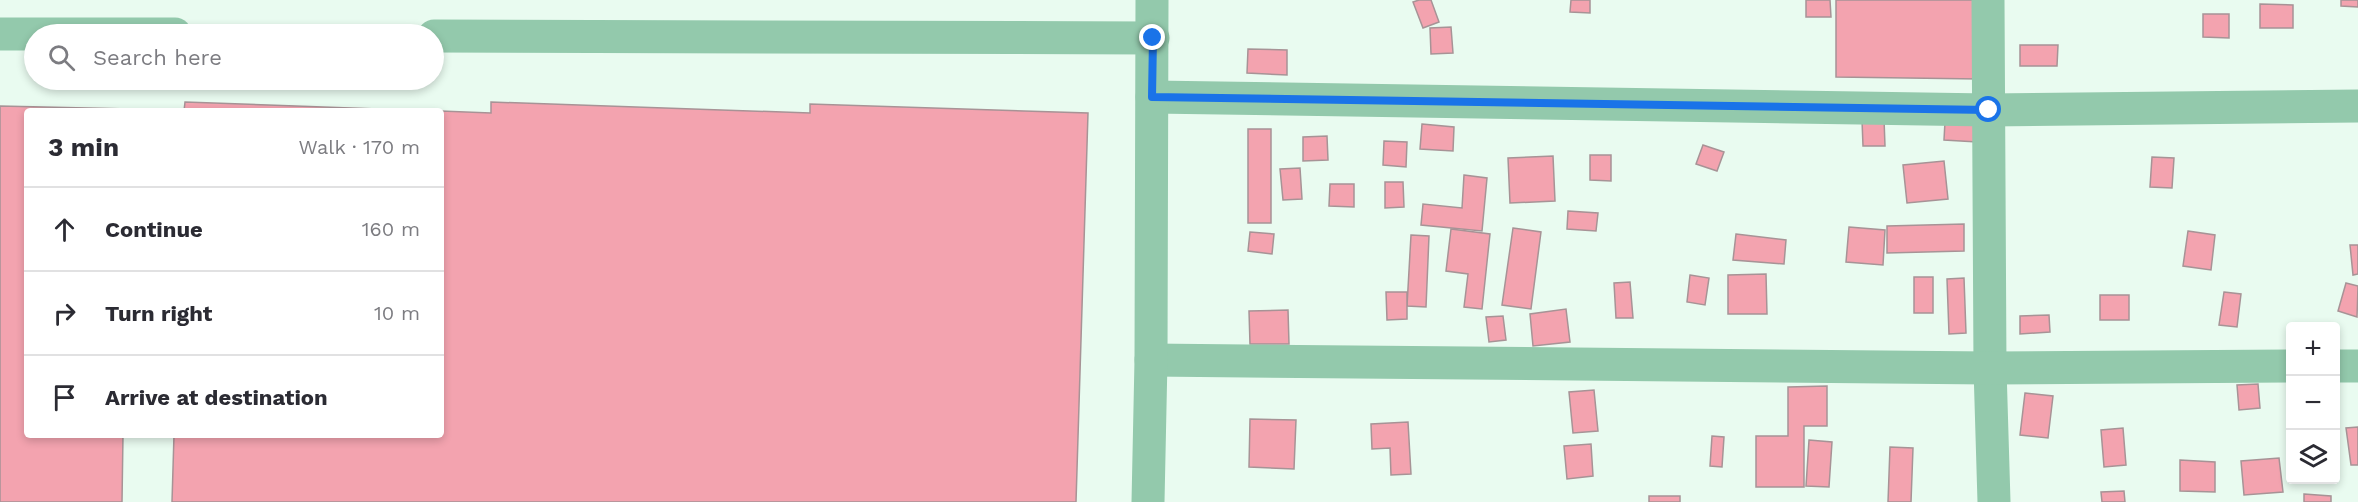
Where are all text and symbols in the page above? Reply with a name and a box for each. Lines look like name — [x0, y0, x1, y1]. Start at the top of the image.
search box — [24, 24, 444, 90]
route end — [1139, 24, 1165, 50]
icon: search — [45, 41, 78, 74]
text: Search here — [93, 45, 222, 70]
route start — [1975, 96, 2001, 122]
text: 3 min — [48, 132, 119, 162]
text: Walk · 170 m — [299, 135, 420, 159]
icon: ahead — [48, 213, 81, 246]
text: Continue — [105, 217, 203, 242]
text: 160 m — [362, 217, 420, 241]
icon: right — [48, 297, 81, 330]
text: Turn right — [105, 301, 212, 326]
text: 10 m — [374, 301, 420, 325]
map controls — [2286, 322, 2340, 484]
button: + — [2286, 322, 2340, 376]
button: − — [2286, 376, 2340, 430]
icon: arrive — [48, 381, 81, 414]
text: Arrive at destination — [105, 385, 328, 410]
button: layers — [2286, 430, 2340, 484]

